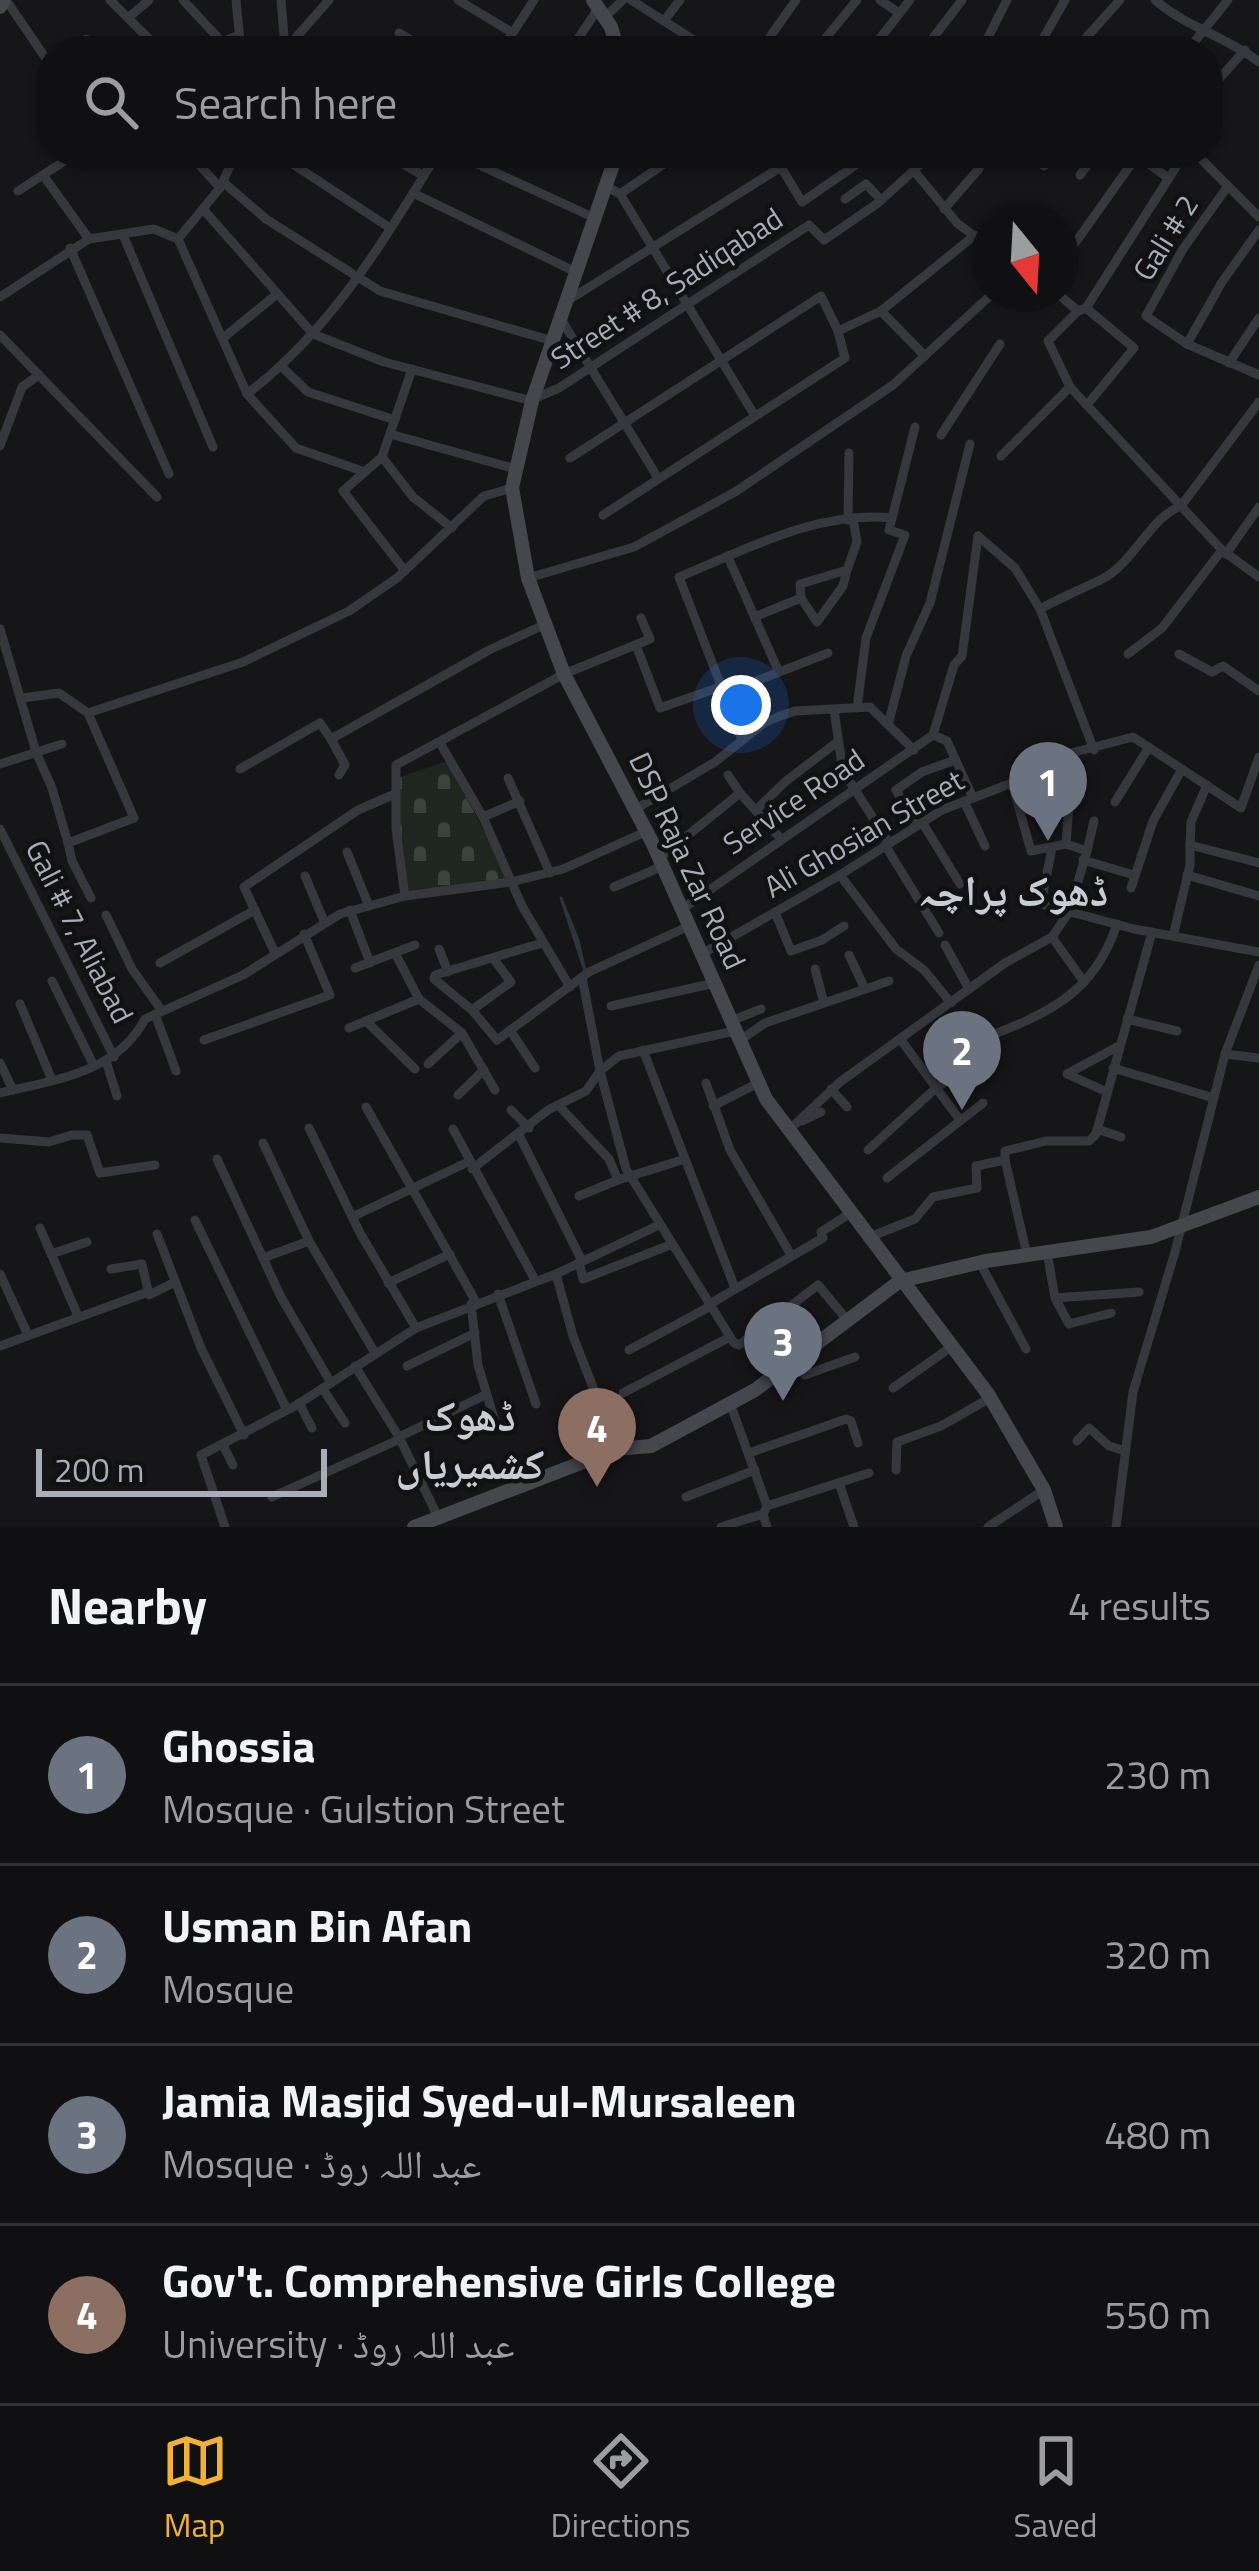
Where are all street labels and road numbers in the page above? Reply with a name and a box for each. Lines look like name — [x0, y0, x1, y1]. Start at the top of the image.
street label: Gali # 2 — [1121, 186, 1210, 289]
street label: Street # 8, Sadiqabad — [541, 196, 792, 381]
street label: Service Road — [713, 737, 874, 866]
street label: DSP Raja Zar Road — [617, 744, 758, 977]
street label: Ali Ghosian Street — [755, 757, 972, 909]
street label: Gali # 7, Aliabad — [14, 832, 146, 1031]

